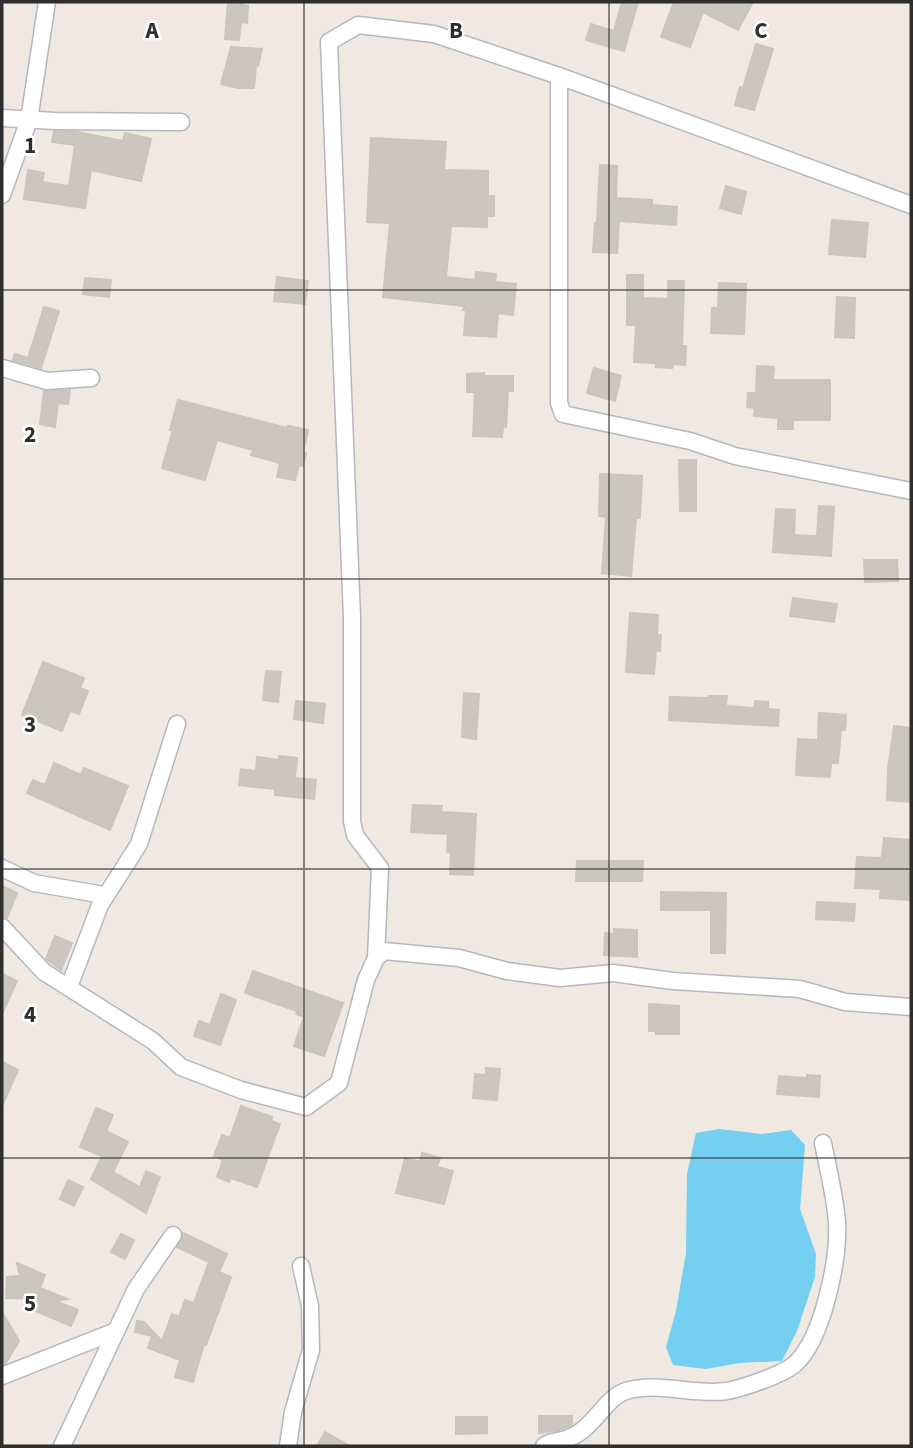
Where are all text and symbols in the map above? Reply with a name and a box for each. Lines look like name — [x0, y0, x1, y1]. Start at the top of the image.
text: A — [144, 14, 159, 47]
text: B — [449, 14, 463, 47]
text: C — [754, 14, 768, 47]
text: 1 — [24, 129, 36, 162]
text: 2 — [24, 418, 36, 451]
text: 3 — [24, 708, 36, 741]
text: 4 — [24, 998, 36, 1031]
text: 5 — [24, 1287, 36, 1320]

